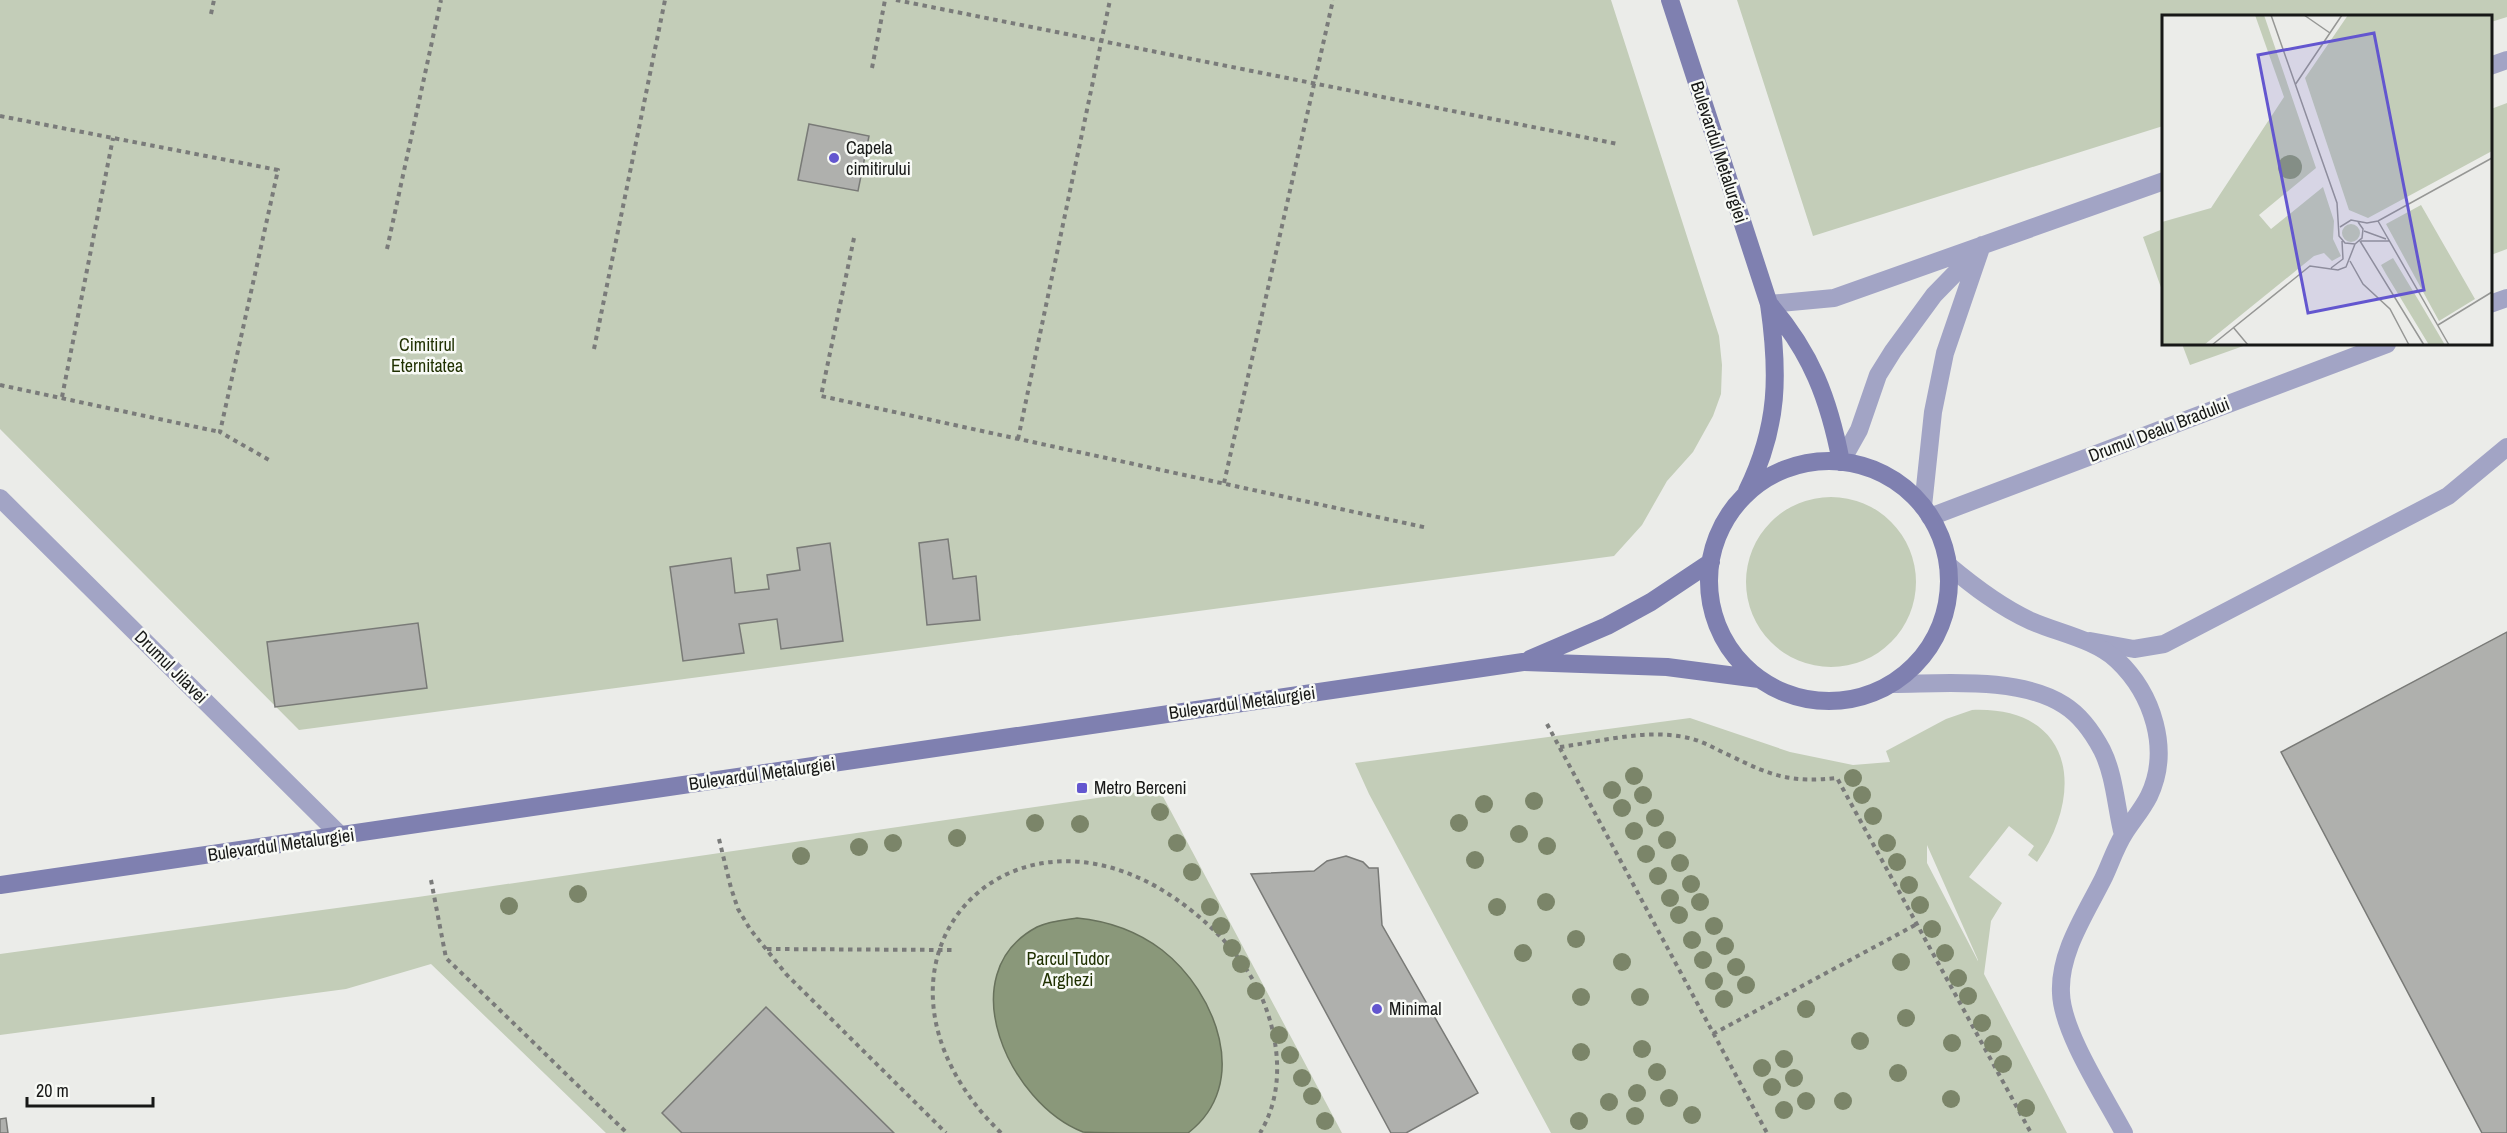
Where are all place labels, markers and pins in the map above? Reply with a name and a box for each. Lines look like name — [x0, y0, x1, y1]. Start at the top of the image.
place label: Capela cimitirului — [846, 135, 911, 181]
marker: Capela cimitirului — [827, 151, 841, 165]
place label: Metro Berceni — [1094, 775, 1187, 800]
marker: Metro Berceni — [1075, 781, 1089, 795]
place label: Minimal — [1389, 996, 1442, 1021]
marker: Minimal — [1370, 1002, 1384, 1016]

